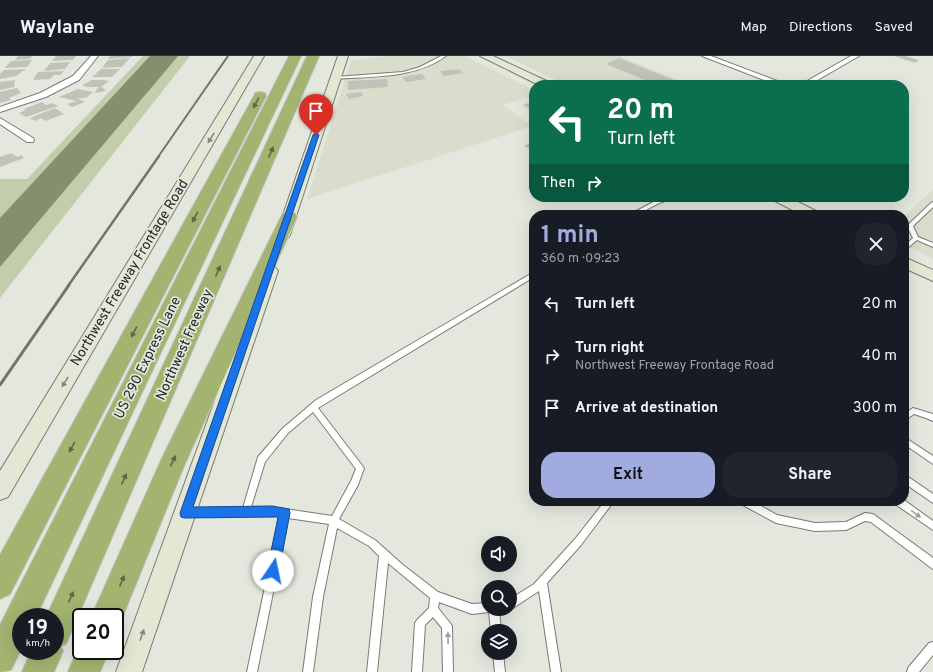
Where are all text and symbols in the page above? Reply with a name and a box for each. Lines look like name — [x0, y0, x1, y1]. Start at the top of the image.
text: Waylane — [20, 16, 95, 40]
text: Map — [741, 19, 767, 36]
text: Directions — [789, 19, 853, 36]
text: Saved — [875, 19, 913, 36]
text: 20 m — [607, 93, 674, 129]
pin — [299, 94, 333, 135]
icon: left — [541, 96, 593, 148]
one-way arrow — [253, 97, 259, 109]
icon: arrive — [305, 100, 327, 122]
text: Turn left — [607, 128, 675, 151]
one-way arrow — [207, 132, 214, 144]
one-way arrow — [268, 146, 274, 158]
icon: right — [583, 172, 605, 194]
text: Then — [541, 174, 575, 193]
street label: Northwest Freeway Frontage Road — [68, 177, 192, 369]
one-way arrow — [191, 212, 198, 223]
text: 1 min — [541, 221, 599, 251]
button: close — [855, 223, 897, 265]
text: 360 m · 09:23 — [541, 251, 620, 267]
one-way arrow — [215, 265, 221, 276]
street label: Northwest Freeway — [153, 287, 217, 403]
icon: left — [541, 293, 563, 315]
street label: US 290 Express Lane — [111, 294, 185, 422]
text: Turn left — [575, 295, 635, 314]
text: 20 m — [862, 295, 897, 314]
one-way arrow — [130, 326, 137, 338]
text: Turn right — [575, 339, 644, 358]
icon: right — [541, 345, 563, 367]
text: 40 m — [862, 347, 897, 366]
text: Northwest Freeway Frontage Road — [575, 358, 774, 374]
one-way arrow — [61, 377, 69, 387]
icon: arrive — [541, 397, 563, 419]
text: Arrive at destination — [575, 399, 718, 418]
text: 300 m — [853, 399, 897, 418]
one-way arrow — [69, 441, 76, 453]
button: Exit — [541, 452, 715, 498]
button: Share — [723, 452, 897, 498]
one-way arrow — [170, 456, 176, 467]
one-way arrow — [121, 473, 127, 484]
one-way arrow — [910, 510, 921, 518]
map controls — [481, 536, 517, 660]
button: sound — [481, 536, 517, 572]
position arrow — [252, 550, 294, 592]
one-way arrow — [120, 575, 126, 587]
button: search — [481, 580, 517, 616]
one-way arrow — [68, 592, 74, 603]
speed limit sign: 20 — [72, 608, 124, 660]
text: 19 — [28, 616, 48, 642]
button: layers — [481, 624, 517, 660]
one-way arrow — [140, 629, 146, 641]
one-way arrow — [445, 631, 451, 644]
text: km/h — [26, 637, 50, 650]

